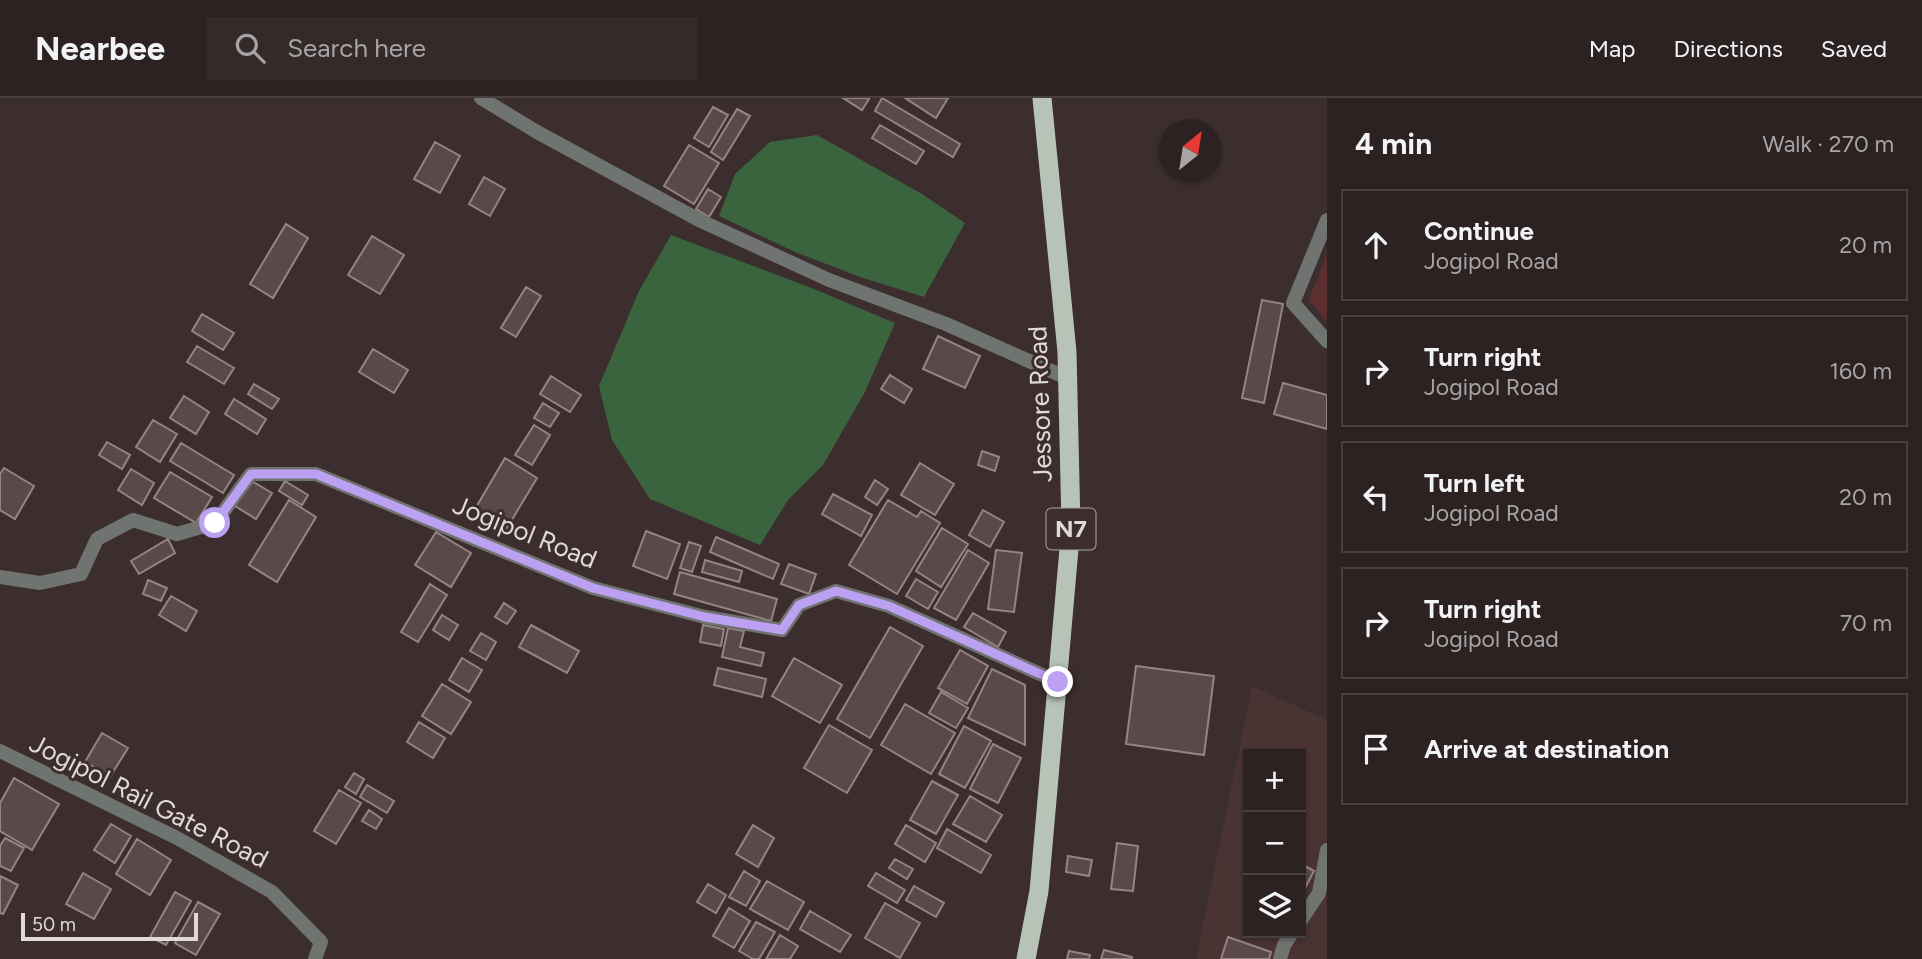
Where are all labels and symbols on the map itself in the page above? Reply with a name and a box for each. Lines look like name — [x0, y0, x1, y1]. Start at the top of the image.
north arrow — [1159, 119, 1222, 182]
street label: Jessore Road — [1021, 325, 1059, 483]
street label: Jogipol Road — [448, 489, 602, 575]
route start — [199, 507, 230, 538]
road number: N7 — [1046, 508, 1096, 550]
route end — [1042, 666, 1073, 697]
street label: Jogipol Rail Gate Road — [24, 727, 274, 875]
scale bar — [21, 910, 198, 942]

